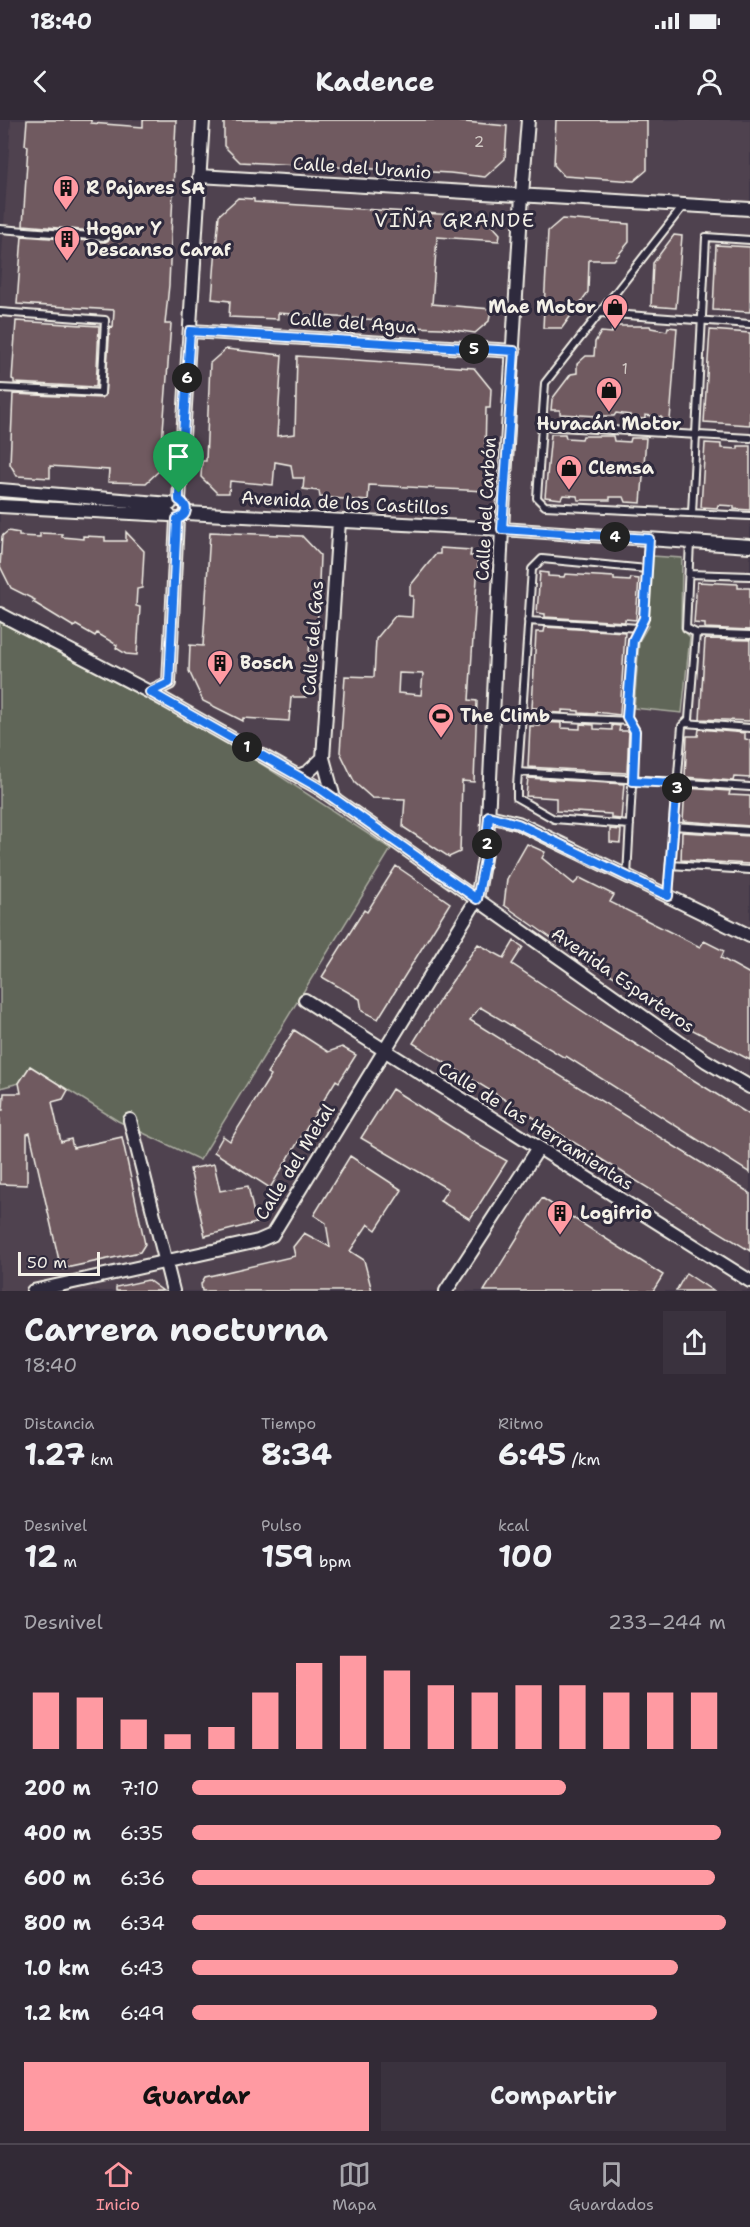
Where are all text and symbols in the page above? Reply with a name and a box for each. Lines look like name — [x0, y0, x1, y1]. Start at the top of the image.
text: 18:40 — [30, 7, 92, 36]
text: Kadence — [315, 63, 435, 100]
icon: back — [24, 65, 57, 98]
icon: person — [693, 65, 726, 98]
house number: 2 — [474, 132, 484, 152]
street label: Calle del Uranio — [292, 151, 432, 185]
building icon: R Pajares SA — [51, 173, 81, 211]
place label: R Pajares SA — [86, 176, 205, 200]
district label: VIÑA GRANDE — [374, 207, 536, 233]
place label: Hogar Y Descanso Caraf — [86, 217, 232, 262]
building icon: Hogar Y Descanso Caraf — [52, 224, 82, 262]
shop icon: Mae Motor — [600, 292, 630, 330]
place label: Mae Motor — [488, 295, 596, 319]
street label: Calle del Agua — [289, 307, 417, 339]
pin: 5 — [459, 334, 489, 364]
text: 5 — [469, 338, 479, 359]
house number: 1 — [622, 359, 628, 379]
pin: 6 — [172, 363, 202, 393]
text: 6 — [181, 367, 193, 388]
shop icon: Huracán Motor — [594, 375, 624, 413]
place label: Huracán Motor — [536, 412, 682, 436]
pin — [153, 431, 204, 493]
street label: Calle del Carbón — [470, 437, 502, 581]
icon: arrive — [162, 440, 195, 473]
shop icon: Clemsa — [554, 453, 584, 491]
place label: Clemsa — [588, 456, 655, 480]
street label: Avenida de los Castillos — [240, 486, 450, 520]
pin: 4 — [600, 522, 630, 552]
text: 4 — [609, 526, 621, 547]
street label: Calle del Gas — [297, 580, 329, 696]
building icon: Bosch — [205, 648, 235, 686]
place label: Bosch — [240, 651, 294, 675]
sports icon: The Climb — [426, 701, 456, 739]
place label: The Climb — [460, 704, 550, 728]
pin: 1 — [232, 732, 262, 762]
text: 1 — [243, 736, 251, 757]
pin: 3 — [662, 773, 692, 803]
text: 3 — [671, 777, 683, 798]
pin: 2 — [472, 829, 502, 859]
text: 2 — [481, 833, 493, 854]
street label: Avenida Esparteros — [547, 922, 699, 1038]
street label: Calle de las Herramientas — [434, 1056, 638, 1196]
street label: Calle del Metal — [250, 1099, 341, 1225]
building icon: Logifrio — [545, 1198, 575, 1236]
place label: Logifrio — [580, 1201, 652, 1225]
scale bar — [18, 1249, 100, 1276]
text: 50 m — [27, 1252, 67, 1273]
text: Carrera nocturna — [24, 1307, 328, 1352]
button: share — [663, 1311, 726, 1374]
text: 18:40 — [24, 1352, 77, 1378]
text: Distancia — [24, 1413, 95, 1434]
text: Tiempo — [261, 1413, 316, 1434]
text: Ritmo — [498, 1413, 543, 1434]
text: 1.27 — [24, 1434, 85, 1475]
text: 8:34 — [261, 1434, 332, 1475]
text: 6:45 — [498, 1434, 566, 1475]
text: km — [85, 1449, 113, 1470]
text: /km — [566, 1449, 600, 1470]
text: Desnivel — [24, 1515, 87, 1536]
text: Pulso — [261, 1515, 302, 1536]
text: kcal — [498, 1515, 529, 1536]
text: 12 — [24, 1536, 58, 1577]
text: 159 — [261, 1536, 314, 1577]
text: 100 — [498, 1536, 553, 1577]
text: m — [58, 1551, 77, 1572]
text: bpm — [314, 1551, 351, 1572]
text: Desnivel — [24, 1609, 103, 1635]
text: 233–244 m — [608, 1609, 726, 1635]
text: 200 m — [24, 1775, 91, 1801]
text: 7:10 — [120, 1775, 159, 1801]
text: 400 m — [24, 1820, 91, 1846]
text: 6:35 — [120, 1820, 163, 1846]
text: 600 m — [24, 1865, 91, 1891]
text: 6:36 — [120, 1865, 165, 1891]
text: 800 m — [24, 1910, 91, 1936]
text: 6:34 — [120, 1910, 165, 1936]
text: 1.0 km — [24, 1955, 89, 1981]
text: 6:43 — [120, 1955, 164, 1981]
text: 1.2 km — [24, 2000, 90, 2026]
text: 6:49 — [120, 2000, 165, 2026]
button: Guardar — [24, 2062, 369, 2131]
button: Compartir — [381, 2062, 726, 2131]
tab: Inicio — [96, 2158, 140, 2215]
tab: Mapa — [332, 2158, 377, 2215]
tab: Guardados — [569, 2158, 654, 2215]

